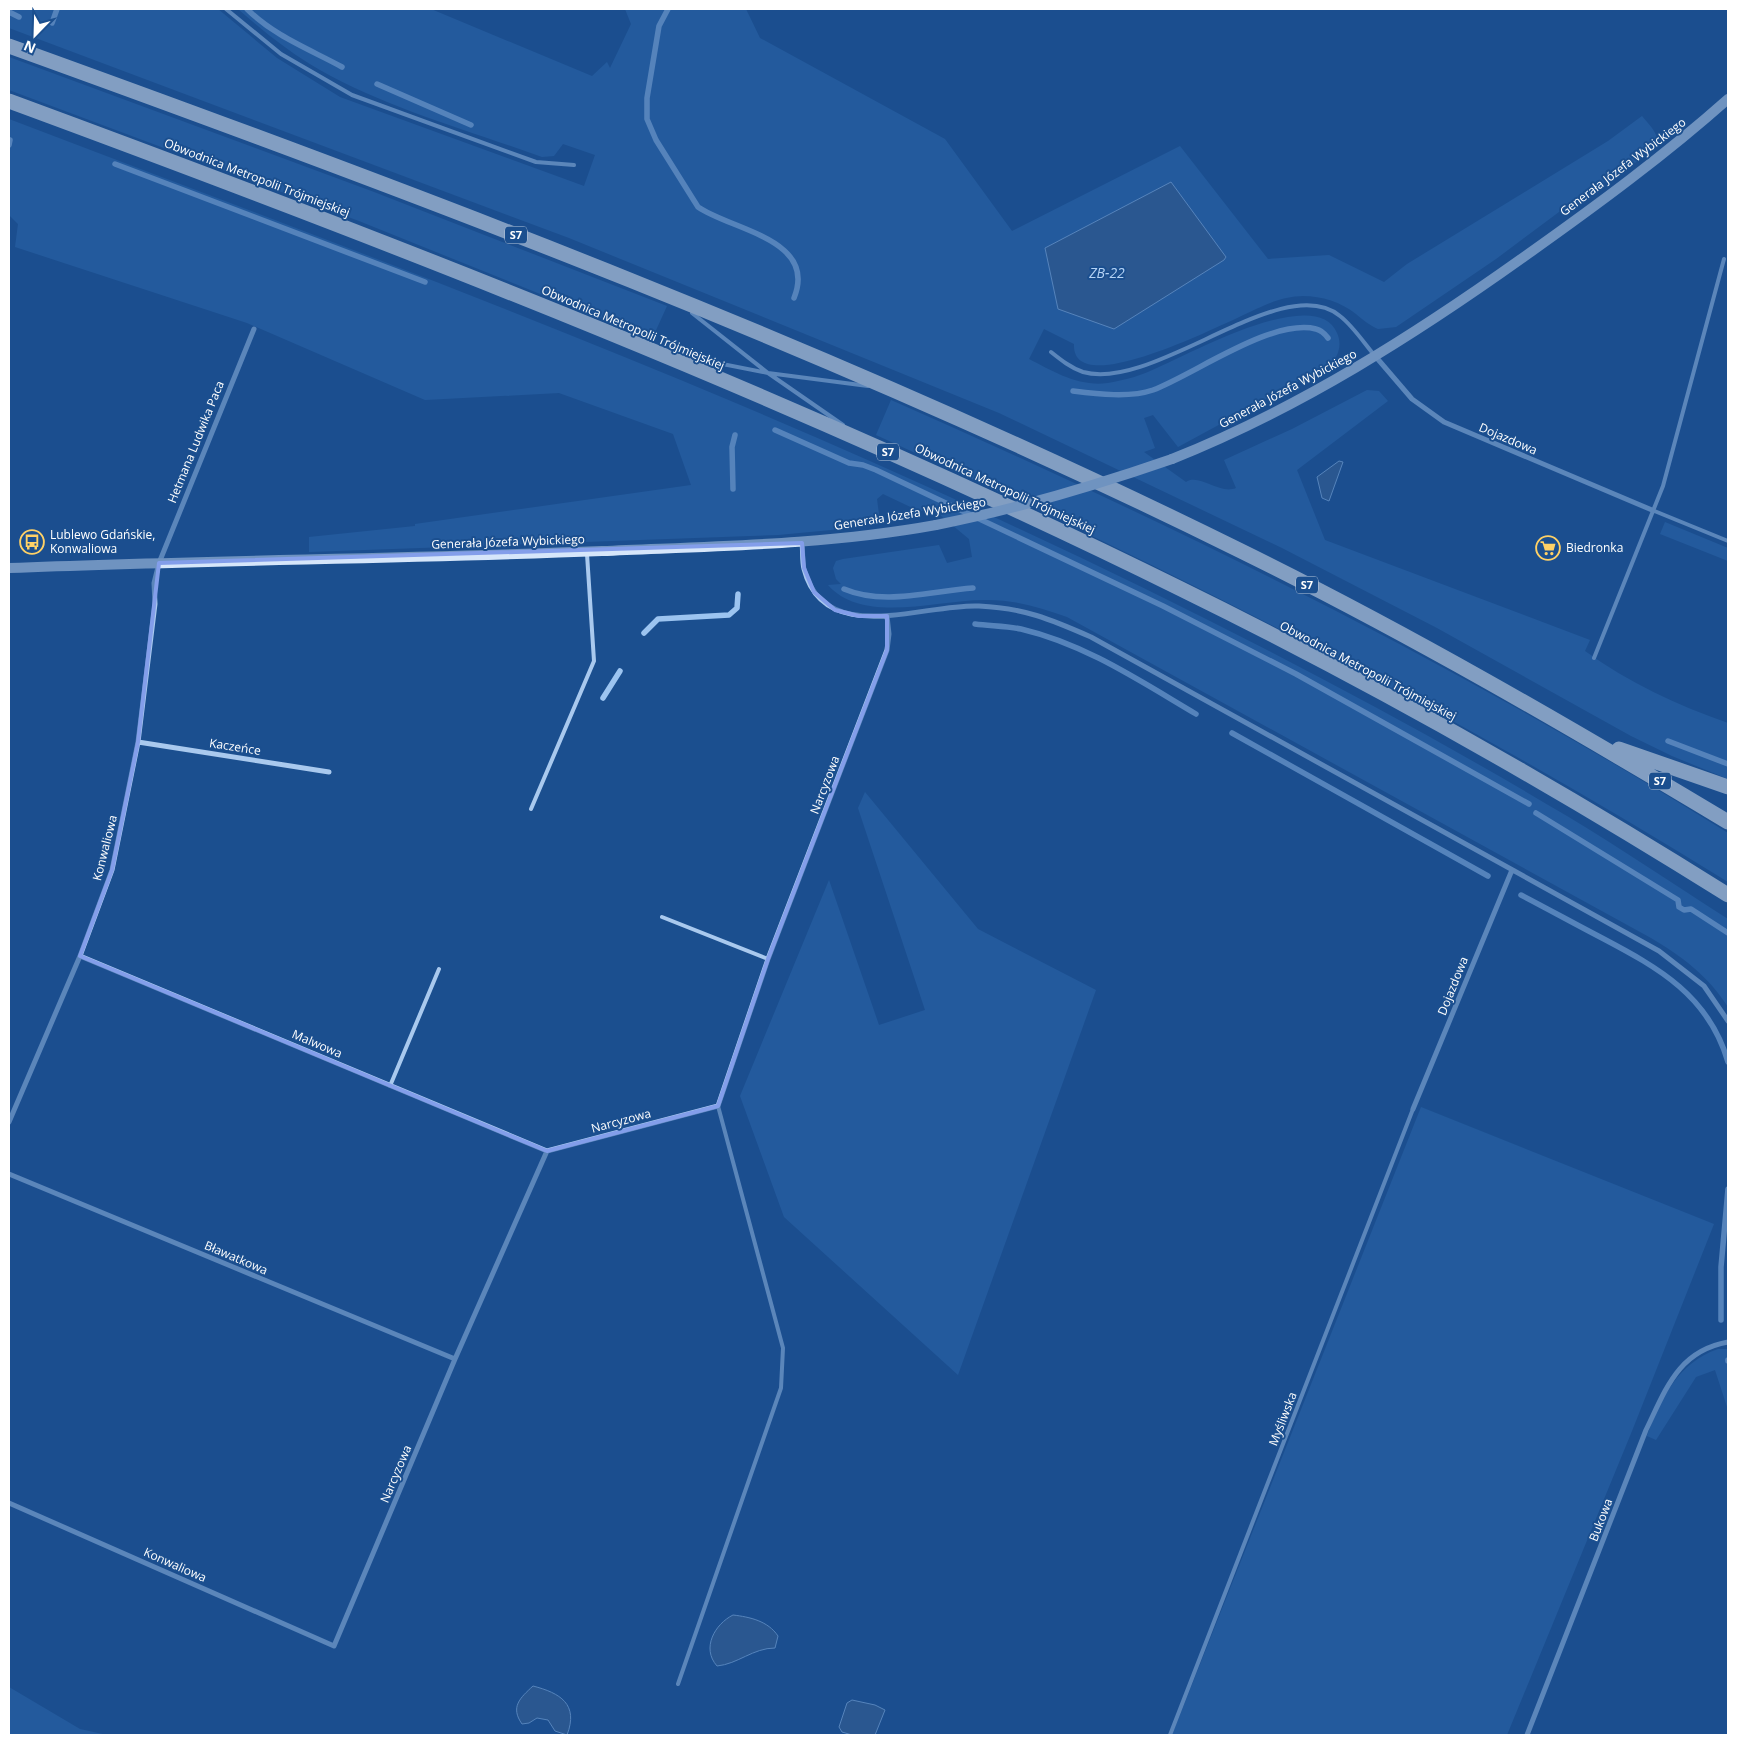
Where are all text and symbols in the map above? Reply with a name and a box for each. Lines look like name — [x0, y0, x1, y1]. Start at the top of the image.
north arrow — [10, 10, 60, 60]
text: N — [21, 36, 39, 58]
street label: Generała Józefa Wybickiego — [1556, 114, 1689, 220]
street label: Obwodnica Metropolii Trójmiejskiej — [162, 134, 352, 221]
road number: S7 — [505, 226, 527, 244]
water label: ZB-22 — [1088, 263, 1125, 282]
street label: Obwodnica Metropolii Trójmiejskiej — [539, 281, 727, 374]
street label: Generała Józefa Wybickiego — [1216, 345, 1360, 432]
street label: Hetmana Ludwika Paca — [163, 378, 228, 505]
street label: Dojazdowa — [1476, 419, 1540, 458]
street label: Obwodnica Metropolii Trójmiejskiej — [912, 439, 1098, 538]
road number: S7 — [877, 444, 899, 461]
street label: Generała Józefa Wybickiego — [833, 493, 987, 534]
place label: Lublewo Gdańskie, Konwaliowa — [50, 526, 155, 557]
bus stop icon: Lublewo Gdańskie, Konwaliowa — [19, 529, 45, 555]
street label: Generała Józefa Wybickiego — [431, 530, 585, 553]
supermarket icon: Biedronka — [1535, 535, 1561, 561]
place label: Biedronka — [1566, 539, 1623, 556]
road number: S7 — [1296, 576, 1318, 594]
street label: Obwodnica Metropolii Trójmiejskiej — [1277, 617, 1459, 724]
street label: Kaczeńce — [208, 734, 262, 759]
street label: Narcyzowa — [806, 753, 843, 816]
road number: S7 — [1649, 772, 1671, 789]
street label: Konwaliowa — [88, 813, 121, 883]
street label: Dojazdowa — [1433, 954, 1472, 1018]
street label: Malwowa — [289, 1025, 345, 1062]
street label: Narcyzowa — [589, 1104, 653, 1137]
street label: Bławatkowa — [202, 1237, 270, 1278]
street label: Myśliwska — [1264, 1389, 1301, 1448]
street label: Narcyzowa — [376, 1442, 415, 1505]
street label: Bukowa — [1585, 1496, 1616, 1544]
street label: Konwaliowa — [141, 1543, 209, 1586]

